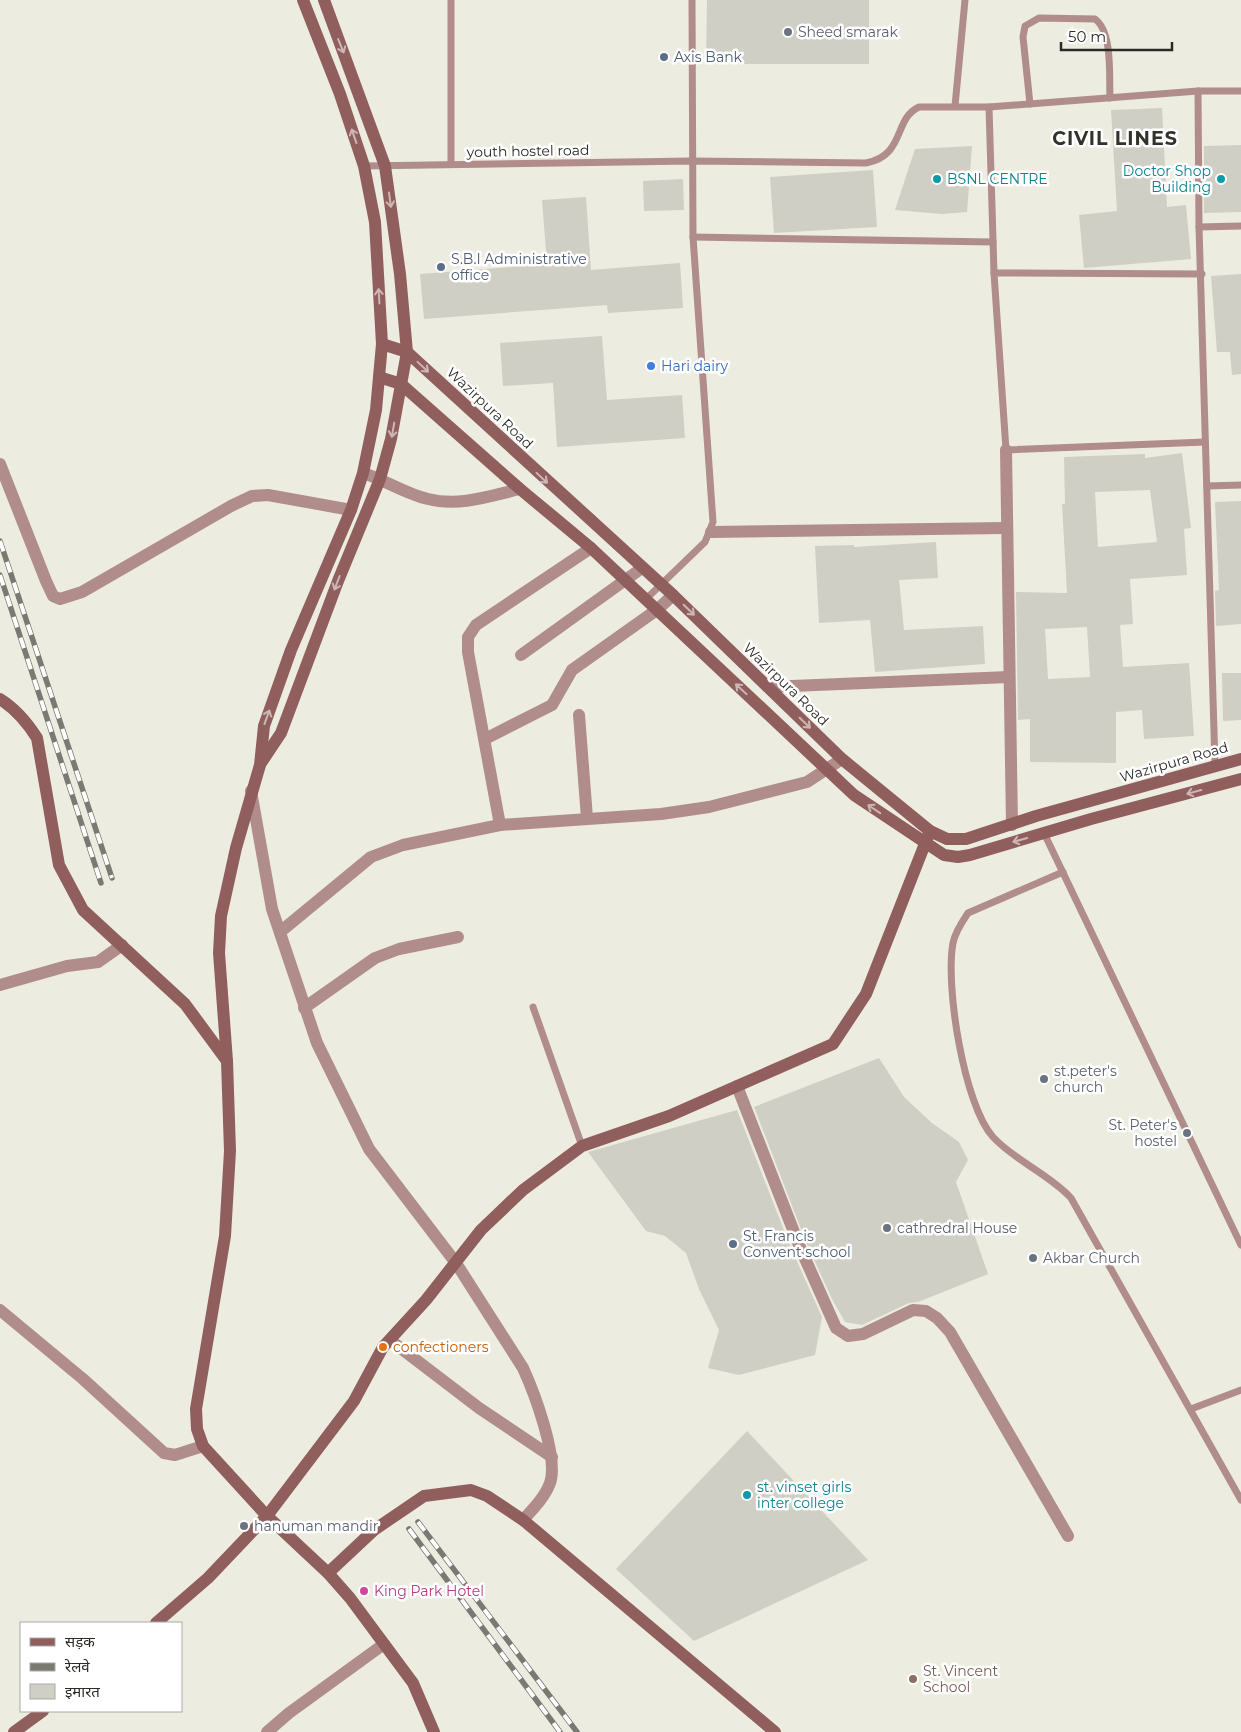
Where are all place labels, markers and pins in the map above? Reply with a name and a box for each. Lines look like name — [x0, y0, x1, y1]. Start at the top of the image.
place label: Sheed smarak — [798, 23, 898, 41]
marker: Sheed smarak — [782, 26, 794, 38]
place label: Axis Bank — [674, 48, 743, 66]
marker: Axis Bank — [658, 51, 670, 63]
place label: Doctor Shop Building — [1123, 162, 1211, 196]
place label: BSNL CENTRE — [947, 170, 1048, 188]
marker: BSNL CENTRE — [931, 173, 943, 185]
marker: Doctor Shop Building — [1215, 173, 1227, 185]
place label: S.B.I Administrative office — [451, 250, 587, 284]
marker: S.B.I Administrative office — [435, 261, 447, 273]
place label: Hari dairy — [661, 357, 729, 375]
marker: Hari dairy — [645, 360, 657, 372]
place label: st.peter's church — [1054, 1062, 1117, 1096]
marker: st.peter's church — [1038, 1073, 1050, 1085]
place label: St. Peter's hostel — [1108, 1116, 1177, 1150]
marker: St. Peter's hostel — [1181, 1127, 1193, 1139]
place label: cathredral House — [897, 1219, 1017, 1237]
marker: cathredral House — [881, 1222, 893, 1234]
place label: St. Francis Convent school — [743, 1227, 851, 1261]
marker: St. Francis Convent school — [727, 1238, 739, 1250]
place label: Akbar Church — [1043, 1249, 1140, 1267]
marker: Akbar Church — [1027, 1252, 1039, 1264]
place label: confectioners — [393, 1338, 489, 1356]
marker: confectioners — [377, 1341, 389, 1353]
place label: st. vinset girls inter college — [757, 1478, 851, 1512]
marker: st. vinset girls inter college — [741, 1489, 753, 1501]
place label: hanuman mandir — [254, 1517, 379, 1535]
marker: hanuman mandir — [238, 1520, 250, 1532]
place label: King Park Hotel — [374, 1582, 484, 1600]
marker: King Park Hotel — [358, 1585, 370, 1597]
place label: St. Vincent School — [923, 1662, 999, 1696]
marker: St. Vincent School — [907, 1673, 919, 1685]

